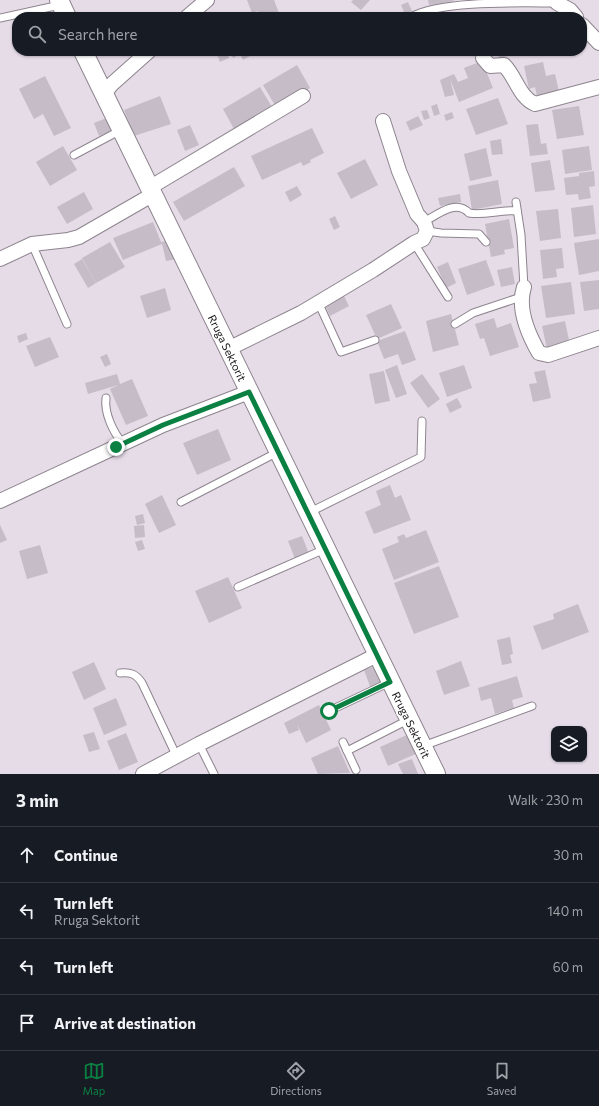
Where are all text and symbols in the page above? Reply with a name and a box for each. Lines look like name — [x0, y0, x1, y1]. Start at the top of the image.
search box — [12, 12, 587, 56]
icon: search — [26, 23, 48, 45]
text: Search here — [58, 25, 137, 43]
street label: Rruga Sektorit — [206, 312, 249, 384]
route end — [107, 438, 125, 456]
street label: Rruga Sektorit — [390, 689, 433, 761]
route start — [320, 702, 338, 720]
map controls — [551, 726, 587, 762]
button: layers — [551, 726, 587, 762]
text: 3 min — [16, 790, 59, 811]
text: Walk · 230 m — [508, 792, 583, 808]
icon: ahead — [16, 844, 38, 866]
text: Continue — [54, 846, 118, 864]
text: 30 m — [553, 847, 583, 863]
text: Turn left — [54, 894, 113, 912]
icon: left — [16, 900, 38, 922]
text: 140 m — [547, 903, 583, 919]
text: Rruga Sektorit — [54, 912, 140, 928]
icon: left — [16, 956, 38, 978]
text: Turn left — [54, 958, 113, 976]
text: 60 m — [553, 959, 583, 975]
icon: arrive — [16, 1012, 38, 1034]
text: Arrive at destination — [54, 1014, 196, 1032]
tab: Map — [83, 1060, 105, 1097]
tab: Directions — [270, 1060, 322, 1097]
tab: Saved — [487, 1060, 516, 1097]

